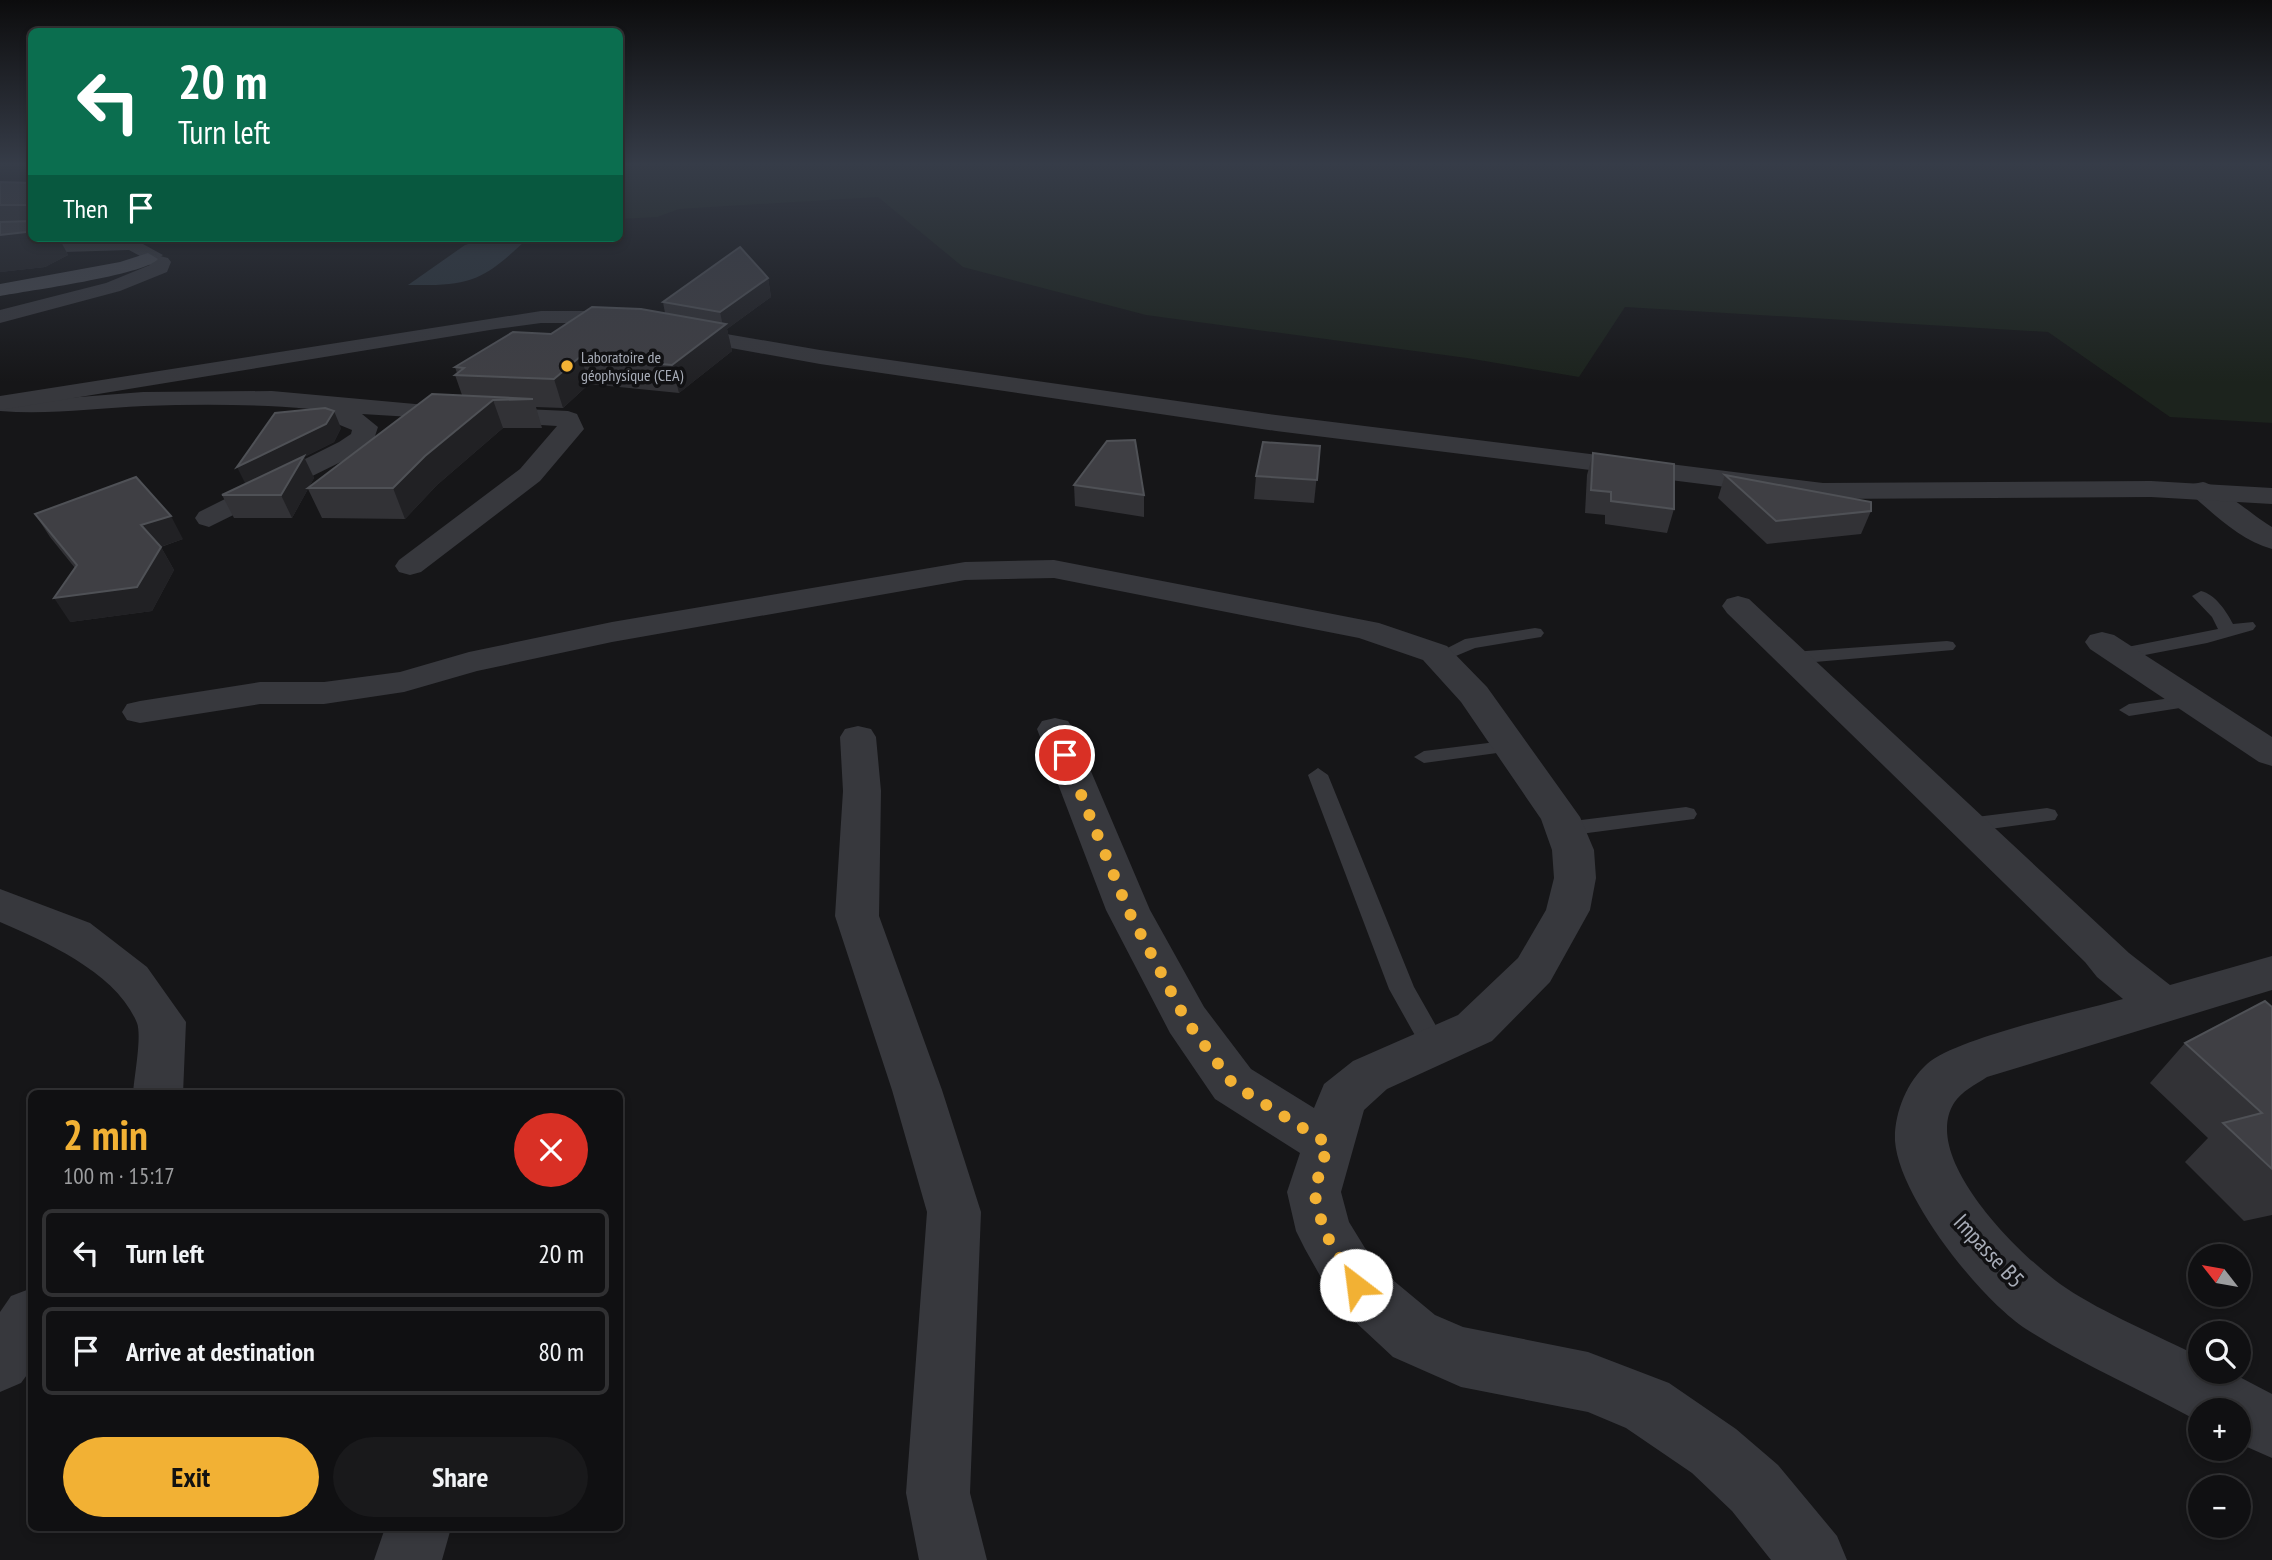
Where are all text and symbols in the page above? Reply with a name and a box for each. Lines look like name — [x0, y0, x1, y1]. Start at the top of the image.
text: 20 m — [178, 49, 267, 113]
icon: left — [63, 56, 154, 147]
text: Turn left — [178, 111, 270, 153]
icon: arrive — [122, 189, 160, 227]
text: Then — [63, 192, 108, 225]
place label: Laboratoire de géophysique (CEA) — [581, 347, 684, 385]
marker: Laboratoire de géophysique (CEA) — [559, 358, 575, 374]
pin — [1035, 725, 1095, 785]
icon: arrive — [1046, 736, 1084, 774]
text: 2 min — [63, 1107, 148, 1162]
button: close — [514, 1113, 588, 1187]
text: 100 m · 15:17 — [63, 1161, 175, 1190]
street label: Impasse B5 — [1948, 1208, 2031, 1294]
icon: left — [67, 1234, 105, 1272]
text: Turn left — [126, 1237, 204, 1270]
text: 20 m — [538, 1237, 584, 1270]
north arrow — [2188, 1244, 2250, 1307]
map controls — [2188, 1244, 2251, 1538]
position arrow — [1319, 1248, 1393, 1322]
button: search — [2188, 1321, 2251, 1384]
icon: arrive — [67, 1332, 105, 1370]
text: Arrive at destination — [126, 1335, 315, 1368]
text: 80 m — [538, 1335, 584, 1368]
button: + — [2188, 1398, 2251, 1461]
button: Exit — [63, 1437, 319, 1517]
button: Share — [333, 1437, 588, 1517]
button: − — [2188, 1475, 2251, 1538]

